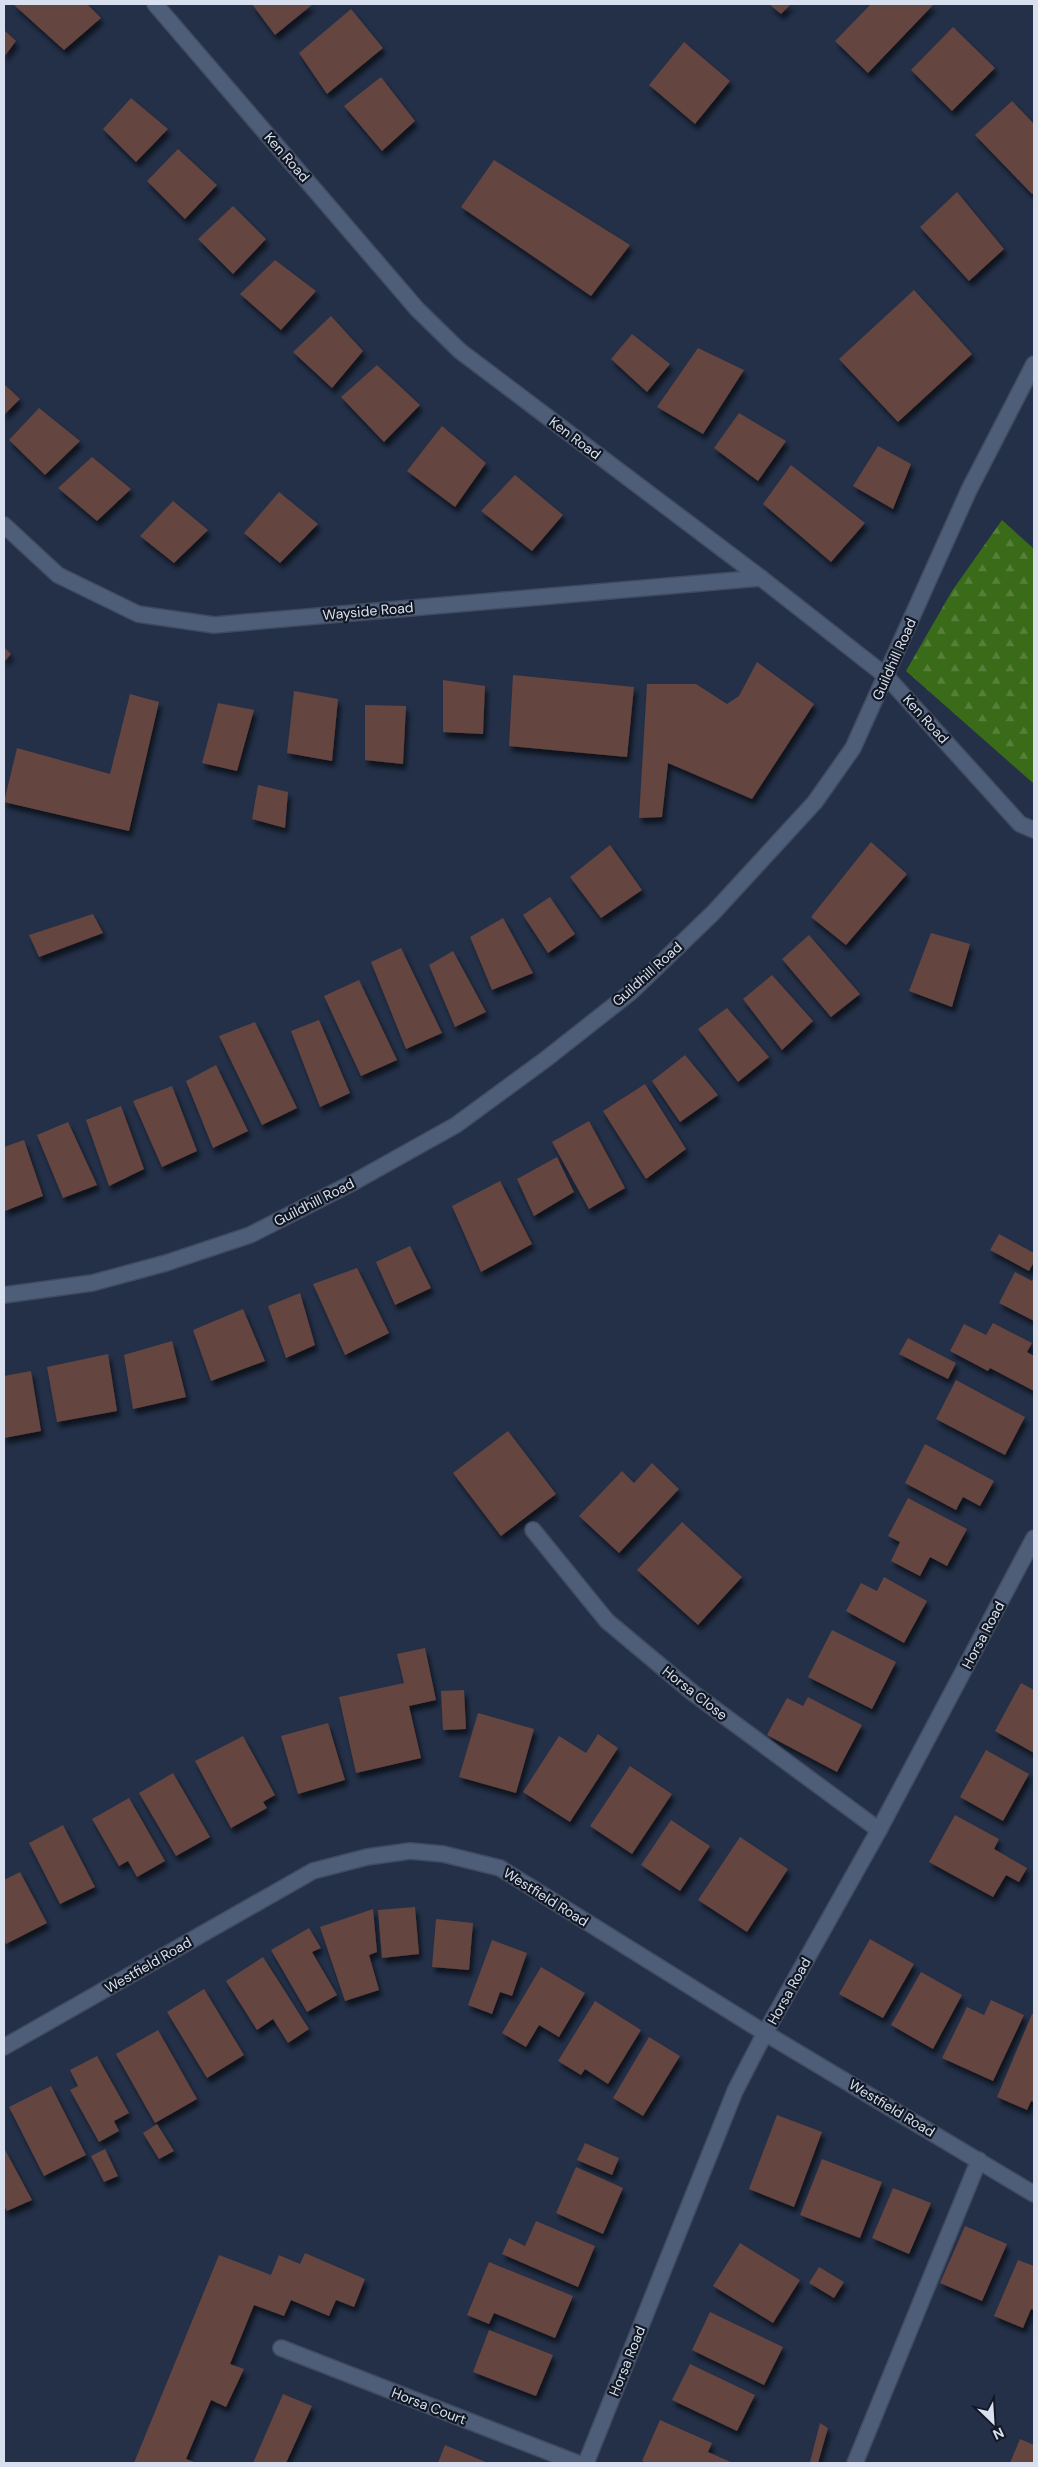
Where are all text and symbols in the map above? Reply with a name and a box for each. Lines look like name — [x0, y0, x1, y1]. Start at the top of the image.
street label: Ken Road — [261, 128, 313, 186]
street label: Ken Road — [546, 413, 604, 463]
street label: Wayside Road — [322, 598, 414, 624]
street label: Guildhill Road — [868, 615, 920, 703]
street label: Ken Road — [899, 691, 953, 747]
street label: Guildhill Road — [608, 938, 686, 1010]
street label: Guildhill Road — [271, 1174, 357, 1230]
street label: Horsa Road — [958, 1598, 1008, 1672]
street label: Horsa Close — [659, 1662, 731, 1724]
street label: Westfield Road — [500, 1864, 592, 1930]
street label: Westfield Road — [101, 1933, 195, 1997]
street label: Horsa Road — [763, 1954, 815, 2028]
street label: Westfield Road — [846, 2075, 938, 2141]
street label: Horsa Road — [605, 2323, 649, 2399]
street label: Horsa Court — [389, 2384, 469, 2428]
north arrow — [968, 2397, 1018, 2447]
text: N — [990, 2423, 1007, 2444]

